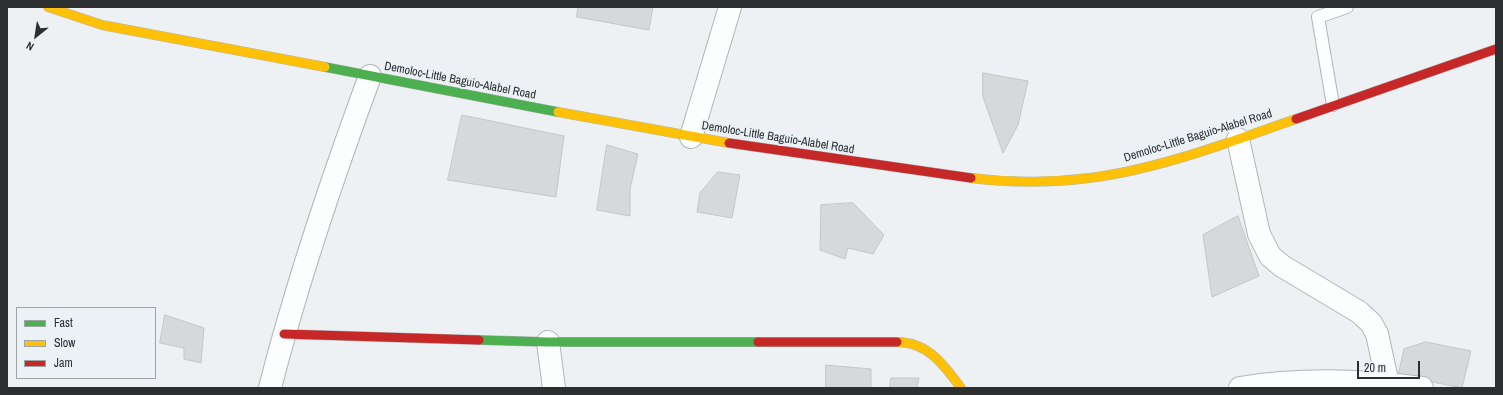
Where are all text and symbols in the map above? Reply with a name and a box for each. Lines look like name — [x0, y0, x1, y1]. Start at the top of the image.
north arrow — [16, 16, 56, 56]
text: N — [24, 39, 36, 54]
street label: Demoloc-Little Baguio-Alabel Road — [383, 59, 537, 103]
street label: Demoloc-Little Baguio-Alabel Road — [1122, 107, 1274, 165]
street label: Demoloc-Little Baguio-Alabel Road — [701, 119, 855, 157]
legend — [16, 307, 156, 379]
text: Fast — [54, 315, 73, 331]
text: Slow — [54, 335, 75, 351]
scale bar — [1359, 353, 1422, 379]
text: Jam — [54, 355, 73, 371]
text: 20 m — [1364, 360, 1386, 376]

